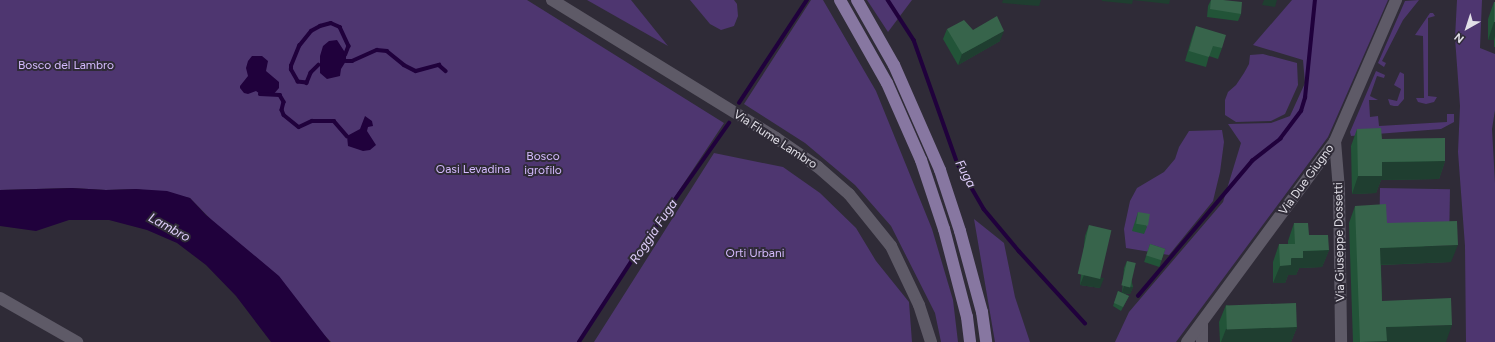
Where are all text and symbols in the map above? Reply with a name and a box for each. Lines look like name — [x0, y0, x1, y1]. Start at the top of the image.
north arrow — [1447, 8, 1487, 48]
text: N — [1452, 30, 1467, 45]
park label: Bosco del Lambro — [18, 59, 114, 73]
street label: Via Fiume Lambro — [731, 108, 819, 172]
street label: Via Due Giugno — [1277, 142, 1337, 218]
park label: Bosco igrofilo — [524, 150, 562, 178]
water label: Fuga — [951, 157, 979, 191]
park label: Oasi Levadina — [436, 163, 510, 177]
street label: Via Giuseppe Dossetti — [1332, 182, 1348, 302]
water label: Roggia Fuga — [627, 197, 681, 267]
water label: Lambro — [146, 210, 192, 246]
park label: Orti Urbani — [726, 247, 784, 261]

